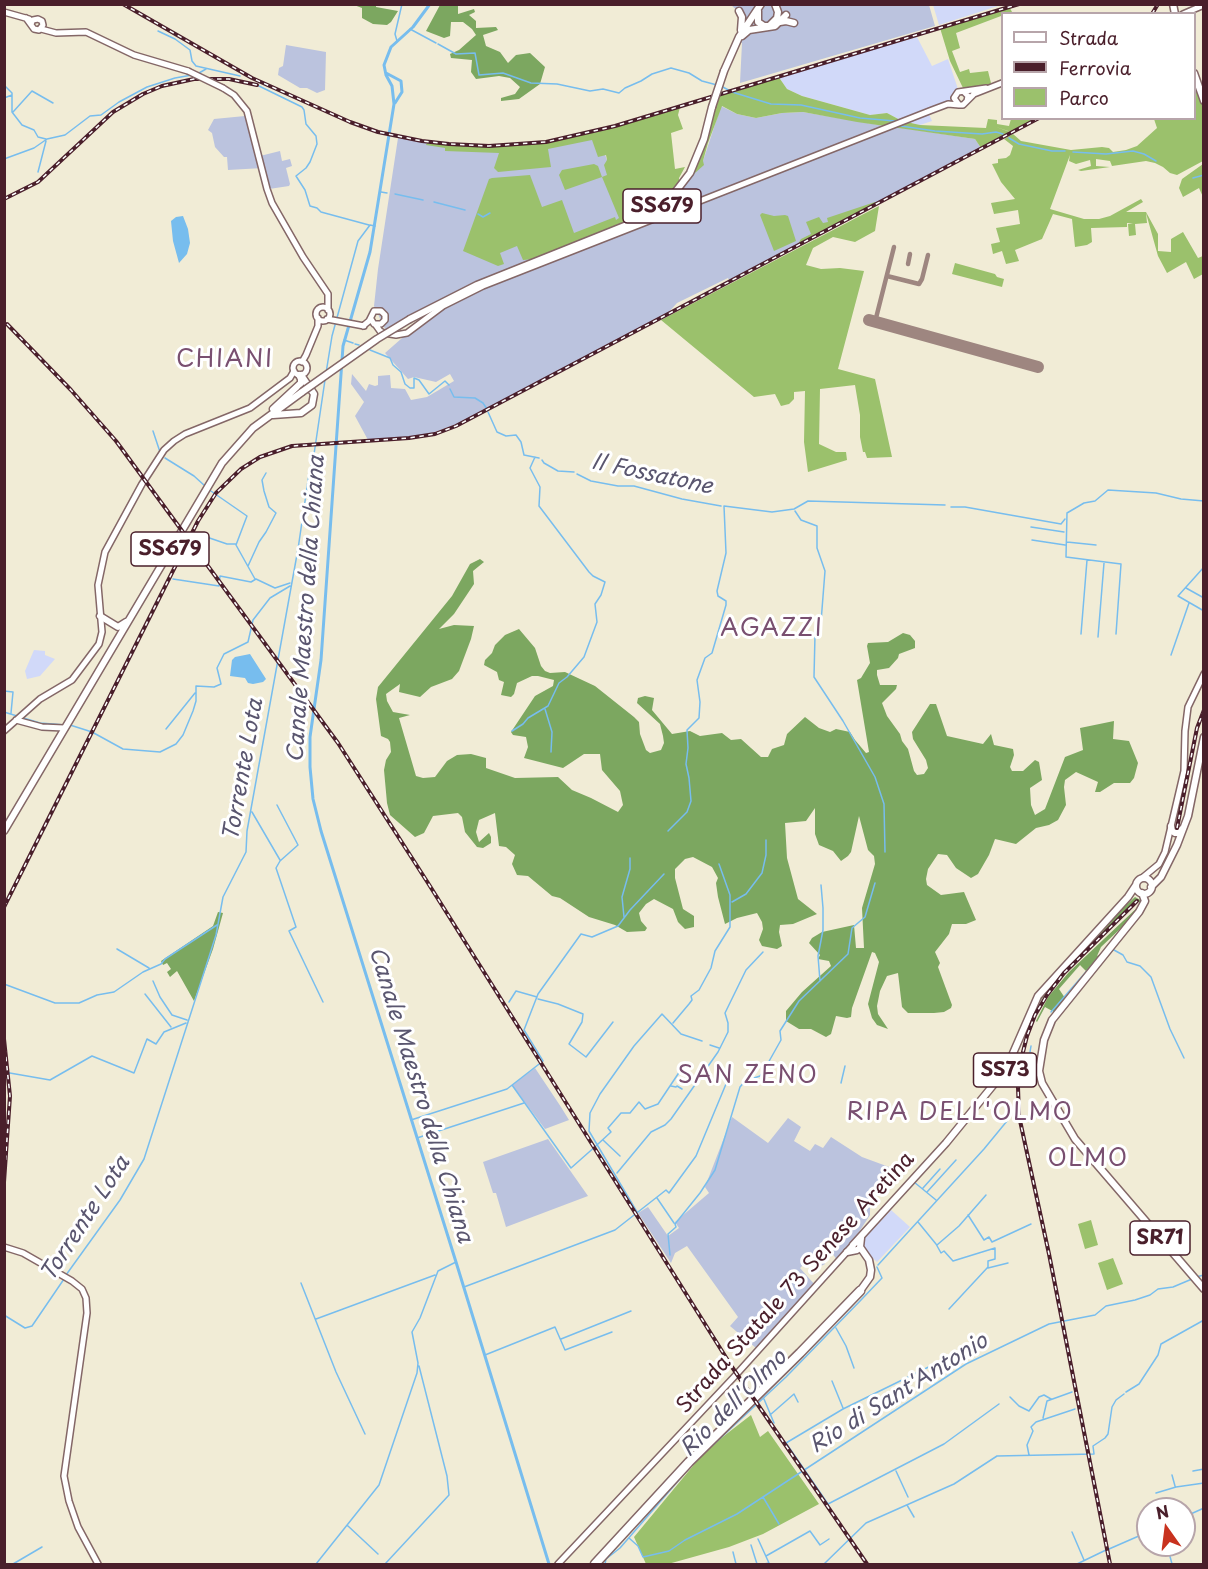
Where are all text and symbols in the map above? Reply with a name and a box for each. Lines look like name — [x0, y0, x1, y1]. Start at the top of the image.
legend — [1001, 12, 1196, 120]
text: Strada — [1059, 24, 1118, 51]
text: Ferrovia — [1059, 54, 1131, 81]
text: Parco — [1059, 84, 1109, 111]
road number: SS679 — [623, 189, 701, 223]
district label: CHIANI — [176, 346, 274, 374]
water label: Il Fossatone — [589, 449, 715, 501]
water label: Canale Maestro della Chiana — [283, 454, 331, 764]
road number: SS679 — [131, 532, 209, 566]
district label: AGAZZI — [720, 615, 824, 643]
water label: Torrente Lota — [219, 697, 269, 843]
water label: Canale Maestro della Chiana — [362, 944, 478, 1246]
road number: SS73 — [974, 1053, 1036, 1087]
district label: SAN ZENO — [678, 1062, 818, 1090]
district label: RIPA DELL'OLMO — [848, 1099, 1072, 1127]
district label: OLMO — [1048, 1145, 1128, 1173]
street label: Strada Statale 73 Senese Aretina — [672, 1147, 920, 1419]
water label: Torrente Lota — [36, 1152, 136, 1286]
road number: SR71 — [1130, 1221, 1190, 1255]
water label: Rio di Sant'Antonio — [805, 1329, 993, 1459]
water label: Rio dell'Olmo — [675, 1345, 793, 1463]
north arrow — [1136, 1497, 1196, 1557]
text: N — [1153, 1498, 1171, 1525]

